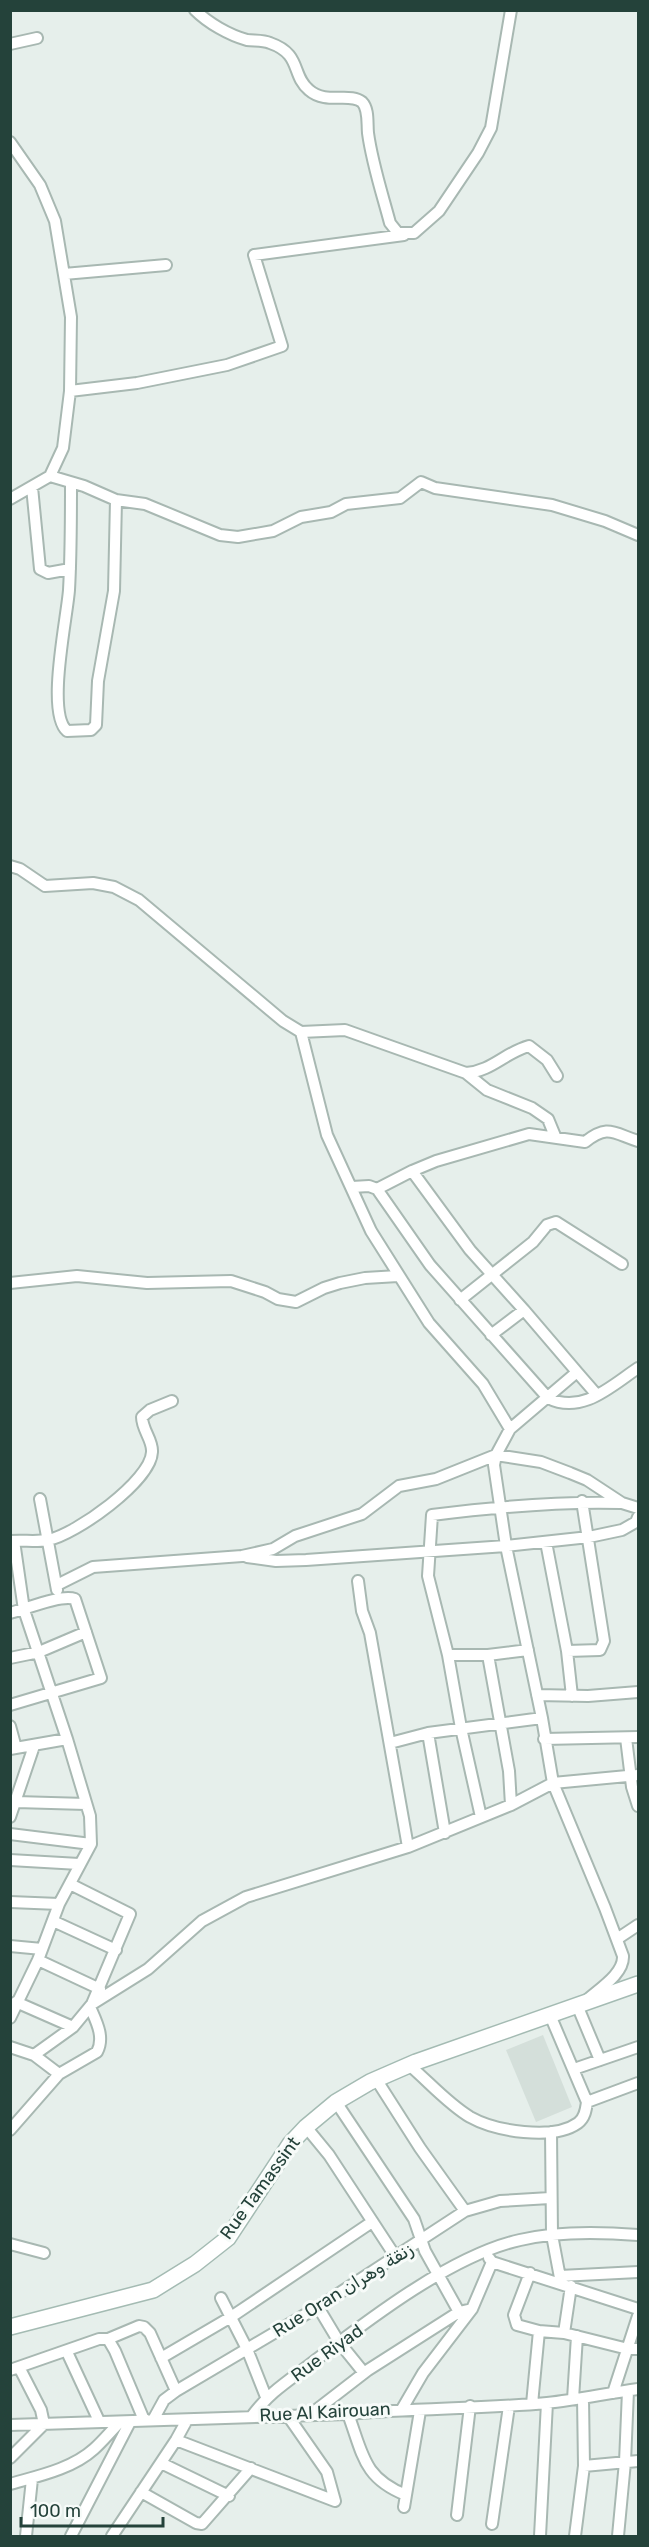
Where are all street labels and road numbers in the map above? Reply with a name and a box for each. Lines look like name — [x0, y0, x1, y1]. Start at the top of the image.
street label: Rue Tamassint — [215, 2132, 305, 2244]
street label: Rue Oran زنقة وهران — [269, 2238, 417, 2342]
street label: Rue Riyad — [287, 2320, 367, 2386]
street label: Rue Al Kairouan — [259, 2398, 391, 2426]

